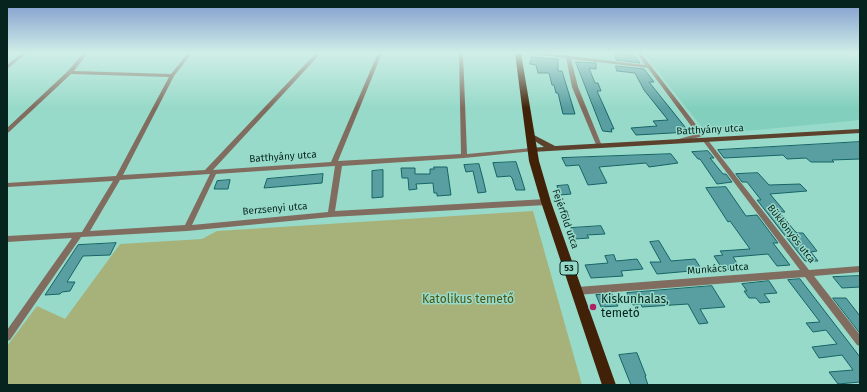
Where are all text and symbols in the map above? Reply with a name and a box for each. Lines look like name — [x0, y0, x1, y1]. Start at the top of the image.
street label: Batthyány utca — [676, 122, 744, 138]
street label: Batthyány utca — [249, 149, 317, 165]
street label: Fejérföld utca — [549, 188, 581, 250]
street label: Berzsenyi utca — [242, 200, 308, 218]
street label: Bükkönyös utca — [764, 202, 818, 266]
road number: 53 — [560, 261, 578, 275]
street label: Munkács utca — [687, 261, 749, 277]
park label: Katolikus temető — [422, 293, 514, 307]
place label: Kiskunhalas, temető — [601, 293, 669, 321]
marker: Kiskunhalas, temető — [588, 302, 598, 312]

